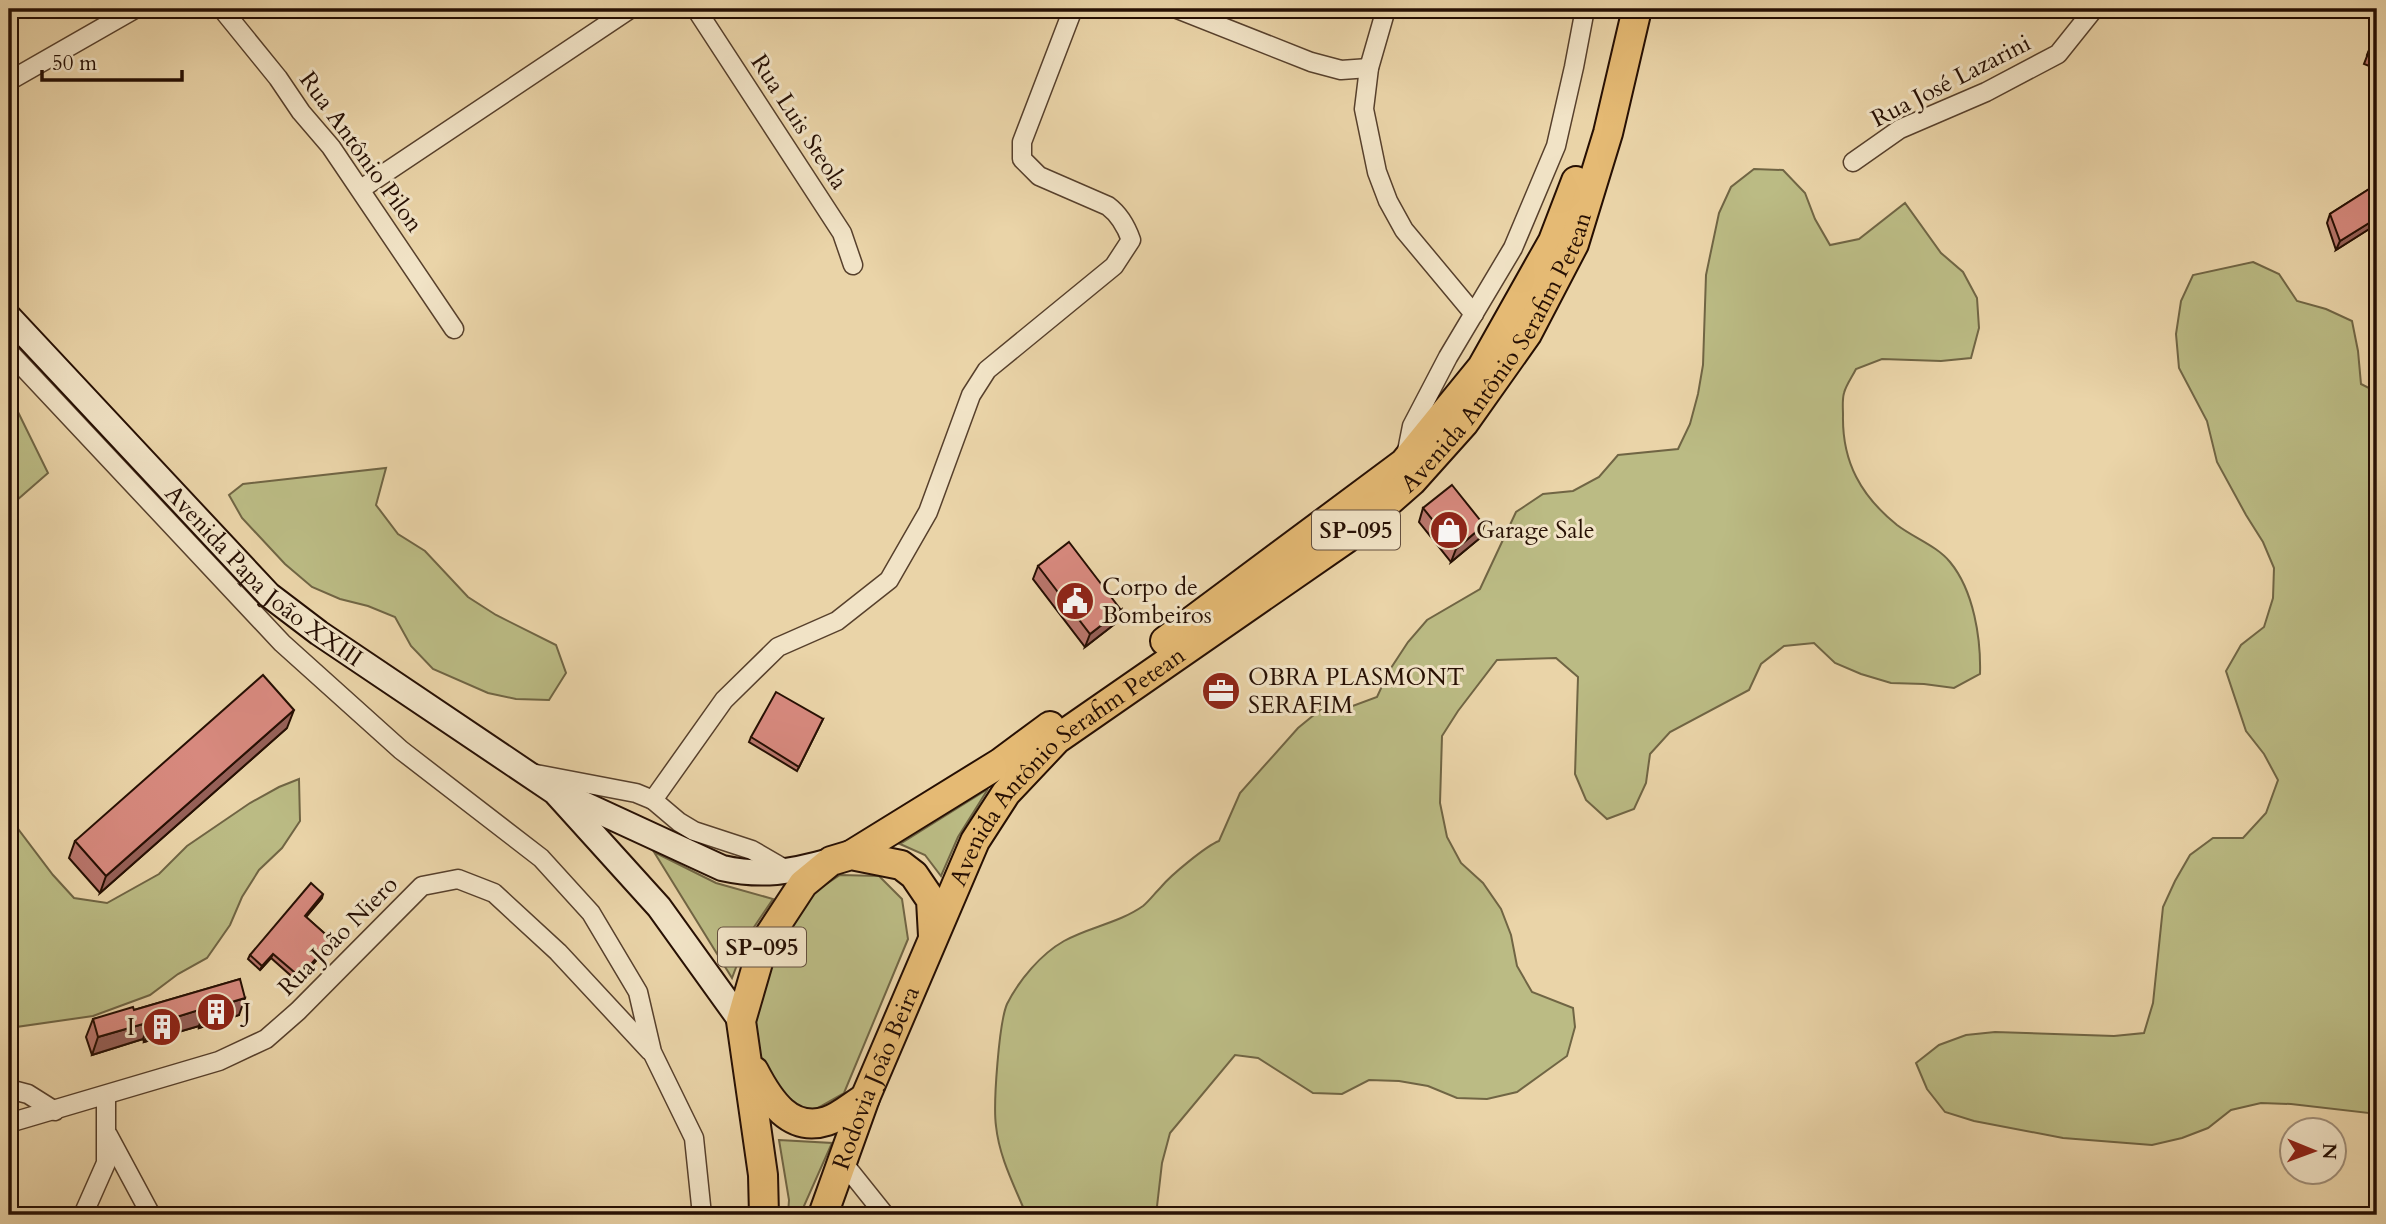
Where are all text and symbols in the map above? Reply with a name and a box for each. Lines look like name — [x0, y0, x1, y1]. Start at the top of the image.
street label: Rua José Lazarini — [1866, 26, 2037, 135]
scale bar — [42, 38, 182, 82]
street label: Rua Luis Steola — [743, 48, 856, 197]
text: 50 m — [52, 49, 97, 78]
street label: Rua Antônio Pilon — [291, 65, 431, 239]
street label: Avenida Antônio Serafim Petean — [1393, 208, 1599, 500]
street label: Avenida Papa João XXIII — [158, 477, 369, 674]
shop icon: Garage Sale — [1428, 509, 1470, 551]
road number: SP-095 — [1312, 510, 1400, 550]
place label: Garage Sale — [1476, 514, 1595, 547]
place label: Corpo de Bombeiros — [1102, 571, 1212, 632]
public building icon: Corpo de Bombeiros — [1054, 580, 1096, 622]
street label: Avenida Antônio Serafim Petean — [941, 638, 1192, 891]
place label: OBRA PLASMONT SERAFIM — [1248, 661, 1464, 722]
office icon: OBRA PLASMONT SERAFIM — [1200, 670, 1242, 712]
street label: Rua João Niero — [271, 869, 405, 1003]
road number: SP-095 — [718, 928, 806, 966]
street label: Rodovia João Beira — [824, 980, 928, 1174]
building icon: J — [195, 991, 237, 1033]
place label: J — [240, 996, 251, 1029]
building icon: I — [141, 1006, 183, 1048]
place label: I — [127, 1011, 135, 1044]
north arrow — [2278, 1116, 2348, 1186]
text: N — [2316, 1143, 2342, 1160]

